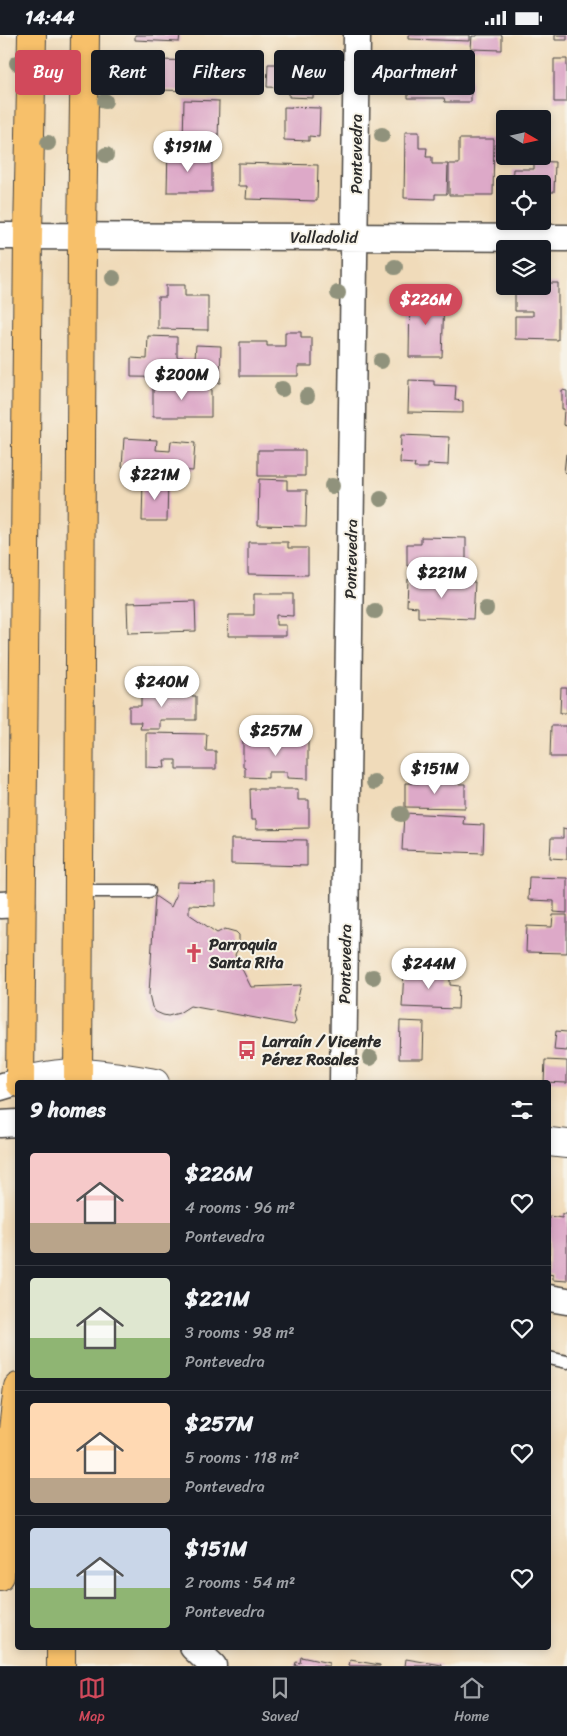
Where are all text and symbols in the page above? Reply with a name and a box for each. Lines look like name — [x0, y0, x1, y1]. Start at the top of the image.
text: 14:44 — [25, 1, 75, 34]
chip: Buy — [15, 50, 81, 95]
chip: Rent — [91, 50, 165, 95]
chip: Filters — [175, 50, 264, 95]
chip: New — [274, 50, 344, 95]
chip: Apartment — [354, 50, 475, 95]
north arrow — [496, 110, 551, 165]
map controls — [496, 110, 551, 295]
street label: Pontevedra — [342, 114, 371, 194]
pin: $191M — [153, 131, 223, 173]
text: $191M — [164, 132, 212, 161]
button: locate — [496, 175, 551, 230]
street label: Valladolid — [290, 223, 359, 252]
button: layers — [496, 240, 551, 295]
pin: $226M — [391, 283, 461, 326]
text: $226M — [400, 285, 452, 314]
pin: $200M — [147, 359, 217, 401]
text: $200M — [155, 360, 209, 389]
pin: $221M — [120, 459, 190, 501]
text: $221M — [130, 460, 180, 489]
street label: Pontevedra — [336, 519, 366, 599]
pin: $221M — [407, 557, 477, 599]
text: $221M — [417, 558, 467, 587]
pin: $240M — [127, 665, 197, 708]
text: $240M — [135, 667, 189, 696]
pin: $257M — [241, 715, 311, 757]
text: $257M — [250, 716, 302, 745]
pin: $151M — [400, 753, 470, 795]
text: $151M — [411, 754, 459, 783]
street label: Pontevedra — [330, 924, 360, 1004]
place label: Parroquia Santa Rita — [208, 930, 284, 977]
church icon: Parroquia Santa Rita — [183, 942, 205, 964]
pin: $244M — [394, 947, 464, 990]
text: $244M — [402, 949, 456, 978]
place label: Larraín / Vicente Pérez Rosales — [262, 1027, 381, 1074]
bus stop icon: Larraín / Vicente Pérez Rosales — [236, 1039, 258, 1061]
text: 9 homes — [30, 1091, 106, 1129]
icon: filters — [508, 1096, 536, 1124]
text: $226M — [185, 1155, 252, 1193]
icon: home — [70, 1173, 130, 1233]
icon: heart — [508, 1189, 536, 1217]
text: 4 rooms · 96 m² — [185, 1193, 295, 1222]
text: Pontevedra — [185, 1222, 265, 1251]
text: $221M — [185, 1280, 250, 1318]
icon: home — [70, 1298, 130, 1358]
icon: heart — [508, 1314, 536, 1342]
text: 3 rooms · 98 m² — [185, 1318, 294, 1347]
text: Pontevedra — [185, 1347, 265, 1376]
text: $257M — [185, 1405, 253, 1443]
icon: home — [70, 1423, 130, 1483]
icon: heart — [508, 1439, 536, 1467]
text: 5 rooms · 118 m² — [185, 1443, 299, 1472]
text: Pontevedra — [185, 1472, 265, 1501]
text: $151M — [185, 1530, 247, 1568]
icon: home — [70, 1548, 130, 1608]
icon: heart — [508, 1564, 536, 1592]
text: 2 rooms · 54 m² — [185, 1568, 295, 1597]
text: Pontevedra — [185, 1597, 265, 1626]
tab: Map — [78, 1674, 106, 1729]
tab: Saved — [262, 1674, 298, 1729]
tab: Home — [454, 1674, 489, 1729]

